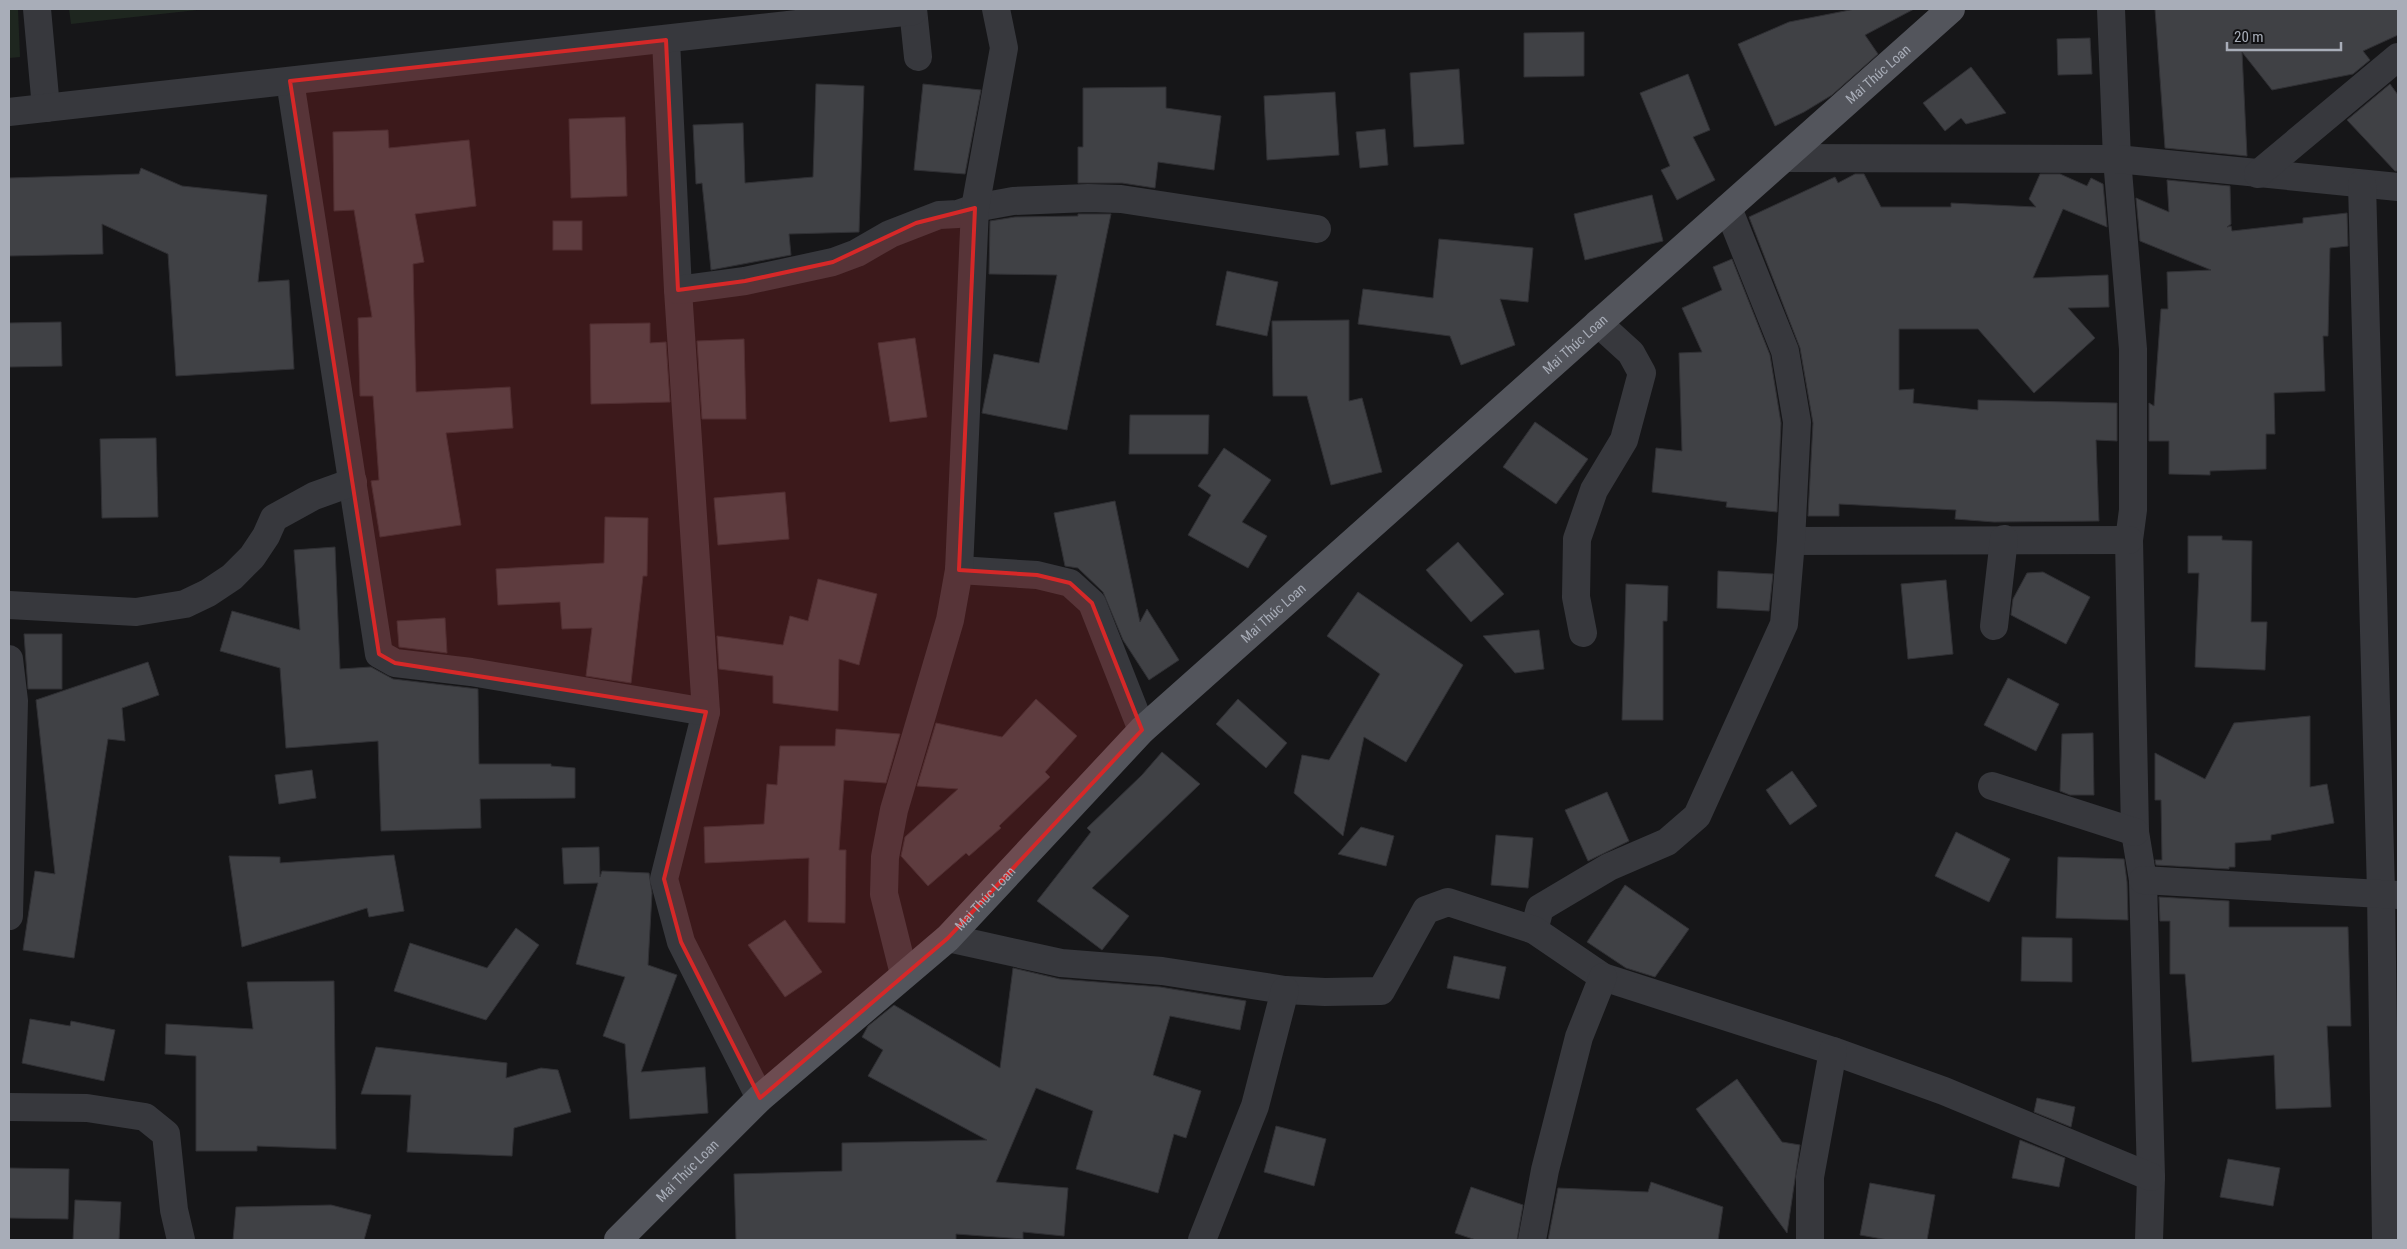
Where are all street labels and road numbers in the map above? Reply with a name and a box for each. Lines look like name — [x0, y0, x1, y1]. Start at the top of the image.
street label: Mai Thúc Loan — [1842, 41, 1914, 107]
street label: Mai Thúc Loan — [1539, 311, 1611, 377]
street label: Mai Thúc Loan — [1238, 580, 1309, 646]
street label: Mai Thúc Loan — [952, 863, 1019, 933]
street label: Mai Thúc Loan — [653, 1136, 722, 1205]

